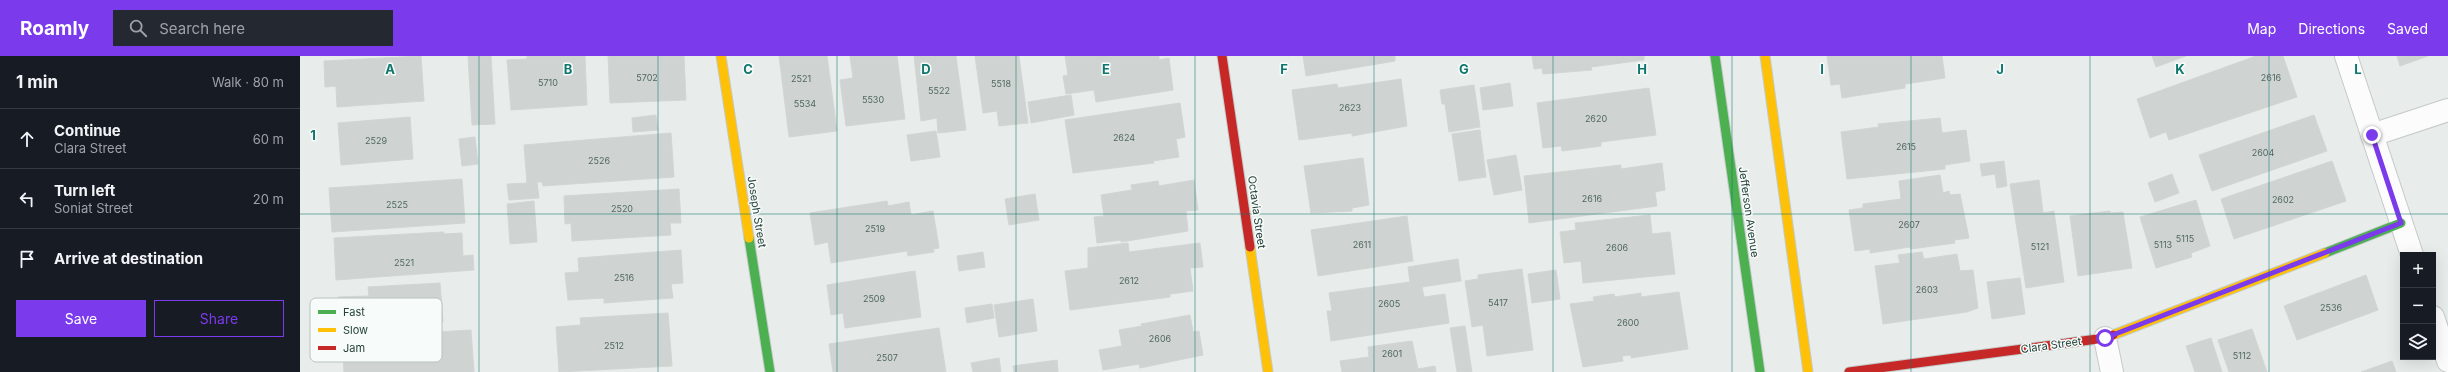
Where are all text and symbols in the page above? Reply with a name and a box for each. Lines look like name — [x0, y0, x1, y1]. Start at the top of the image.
search box — [113, 10, 393, 46]
text: Roamly — [20, 17, 89, 40]
icon: search — [127, 17, 149, 39]
text: Search here — [159, 19, 245, 38]
text: Map — [2247, 20, 2276, 37]
text: Directions — [2298, 20, 2365, 37]
text: Saved — [2387, 20, 2428, 37]
text: A — [385, 61, 395, 77]
text: B — [564, 61, 573, 77]
text: C — [743, 61, 753, 77]
text: D — [921, 61, 931, 77]
text: E — [1102, 61, 1110, 77]
text: F — [1280, 61, 1288, 77]
text: G — [1459, 61, 1469, 77]
text: H — [1637, 61, 1647, 77]
text: I — [1820, 61, 1824, 77]
text: J — [1996, 61, 2004, 77]
text: K — [2175, 61, 2185, 77]
text: L — [2354, 61, 2362, 77]
text: 1 min — [16, 72, 58, 92]
house number: 5702 — [636, 72, 658, 83]
house number: 2616 — [2261, 72, 2282, 83]
house number: 2521 — [791, 73, 811, 84]
text: Walk · 80 m — [212, 74, 284, 90]
house number: 5710 — [538, 77, 558, 88]
house number: 5518 — [991, 78, 1012, 89]
house number: 5522 — [928, 85, 950, 96]
house number: 5530 — [862, 94, 884, 105]
house number: 5534 — [794, 98, 816, 109]
house number: 2623 — [1339, 102, 1361, 113]
house number: 2620 — [1585, 113, 1607, 124]
text: Continue — [54, 121, 121, 140]
route end — [2363, 126, 2381, 144]
text: 1 — [310, 127, 316, 143]
icon: ahead — [16, 128, 38, 150]
text: 60 m — [253, 131, 284, 147]
house number: 2624 — [1113, 132, 1135, 143]
house number: 2529 — [365, 135, 387, 146]
text: Clara Street — [54, 140, 126, 156]
house number: 2615 — [1896, 141, 1916, 152]
house number: 2604 — [2252, 147, 2274, 158]
house number: 2526 — [588, 155, 610, 166]
street label: Jefferson Avenue — [1736, 166, 1762, 258]
street label: Joseph Street — [744, 175, 770, 249]
street label: Octavia Street — [1245, 175, 1269, 250]
text: Turn left — [54, 181, 115, 200]
icon: left — [16, 188, 38, 210]
text: 20 m — [253, 191, 284, 207]
house number: 2616 — [1582, 193, 1603, 204]
house number: 2602 — [2272, 194, 2294, 205]
house number: 2525 — [386, 199, 408, 210]
text: Soniat Street — [54, 200, 133, 216]
house number: 2520 — [611, 203, 633, 214]
house number: 2607 — [1898, 219, 1920, 230]
house number: 2519 — [865, 223, 886, 234]
house number: 5115 — [2176, 233, 2194, 244]
house number: 2611 — [1353, 239, 1371, 250]
house number: 5113 — [2154, 239, 2173, 250]
house number: 5121 — [2031, 241, 2049, 252]
house number: 2606 — [1606, 242, 1629, 253]
icon: arrive — [16, 248, 38, 270]
text: Arrive at destination — [54, 249, 203, 268]
map controls — [2400, 252, 2436, 360]
button: + — [2400, 252, 2436, 288]
house number: 2521 — [394, 257, 414, 268]
house number: 2516 — [614, 272, 635, 283]
house number: 2612 — [1119, 275, 1139, 286]
house number: 2603 — [1916, 284, 1939, 295]
button: − — [2400, 288, 2436, 324]
house number: 2509 — [863, 293, 886, 304]
house number: 5417 — [1488, 297, 1508, 308]
legend — [310, 298, 442, 362]
house number: 2605 — [1378, 298, 1400, 309]
button: Save — [16, 300, 146, 337]
button: Share — [154, 300, 284, 337]
house number: 2536 — [2320, 302, 2342, 313]
text: Fast — [343, 305, 365, 319]
house number: 2600 — [1617, 317, 1640, 328]
text: Slow — [343, 323, 368, 337]
button: layers — [2400, 324, 2436, 360]
route start — [2096, 329, 2114, 347]
house number: 2606 — [1149, 333, 1172, 344]
street label: Clara Street — [2020, 334, 2083, 356]
house number: 2512 — [604, 340, 624, 351]
text: Jam — [343, 341, 365, 355]
house number: 2601 — [1382, 348, 1402, 359]
house number: 5112 — [2233, 350, 2251, 361]
house number: 2507 — [876, 352, 898, 363]

